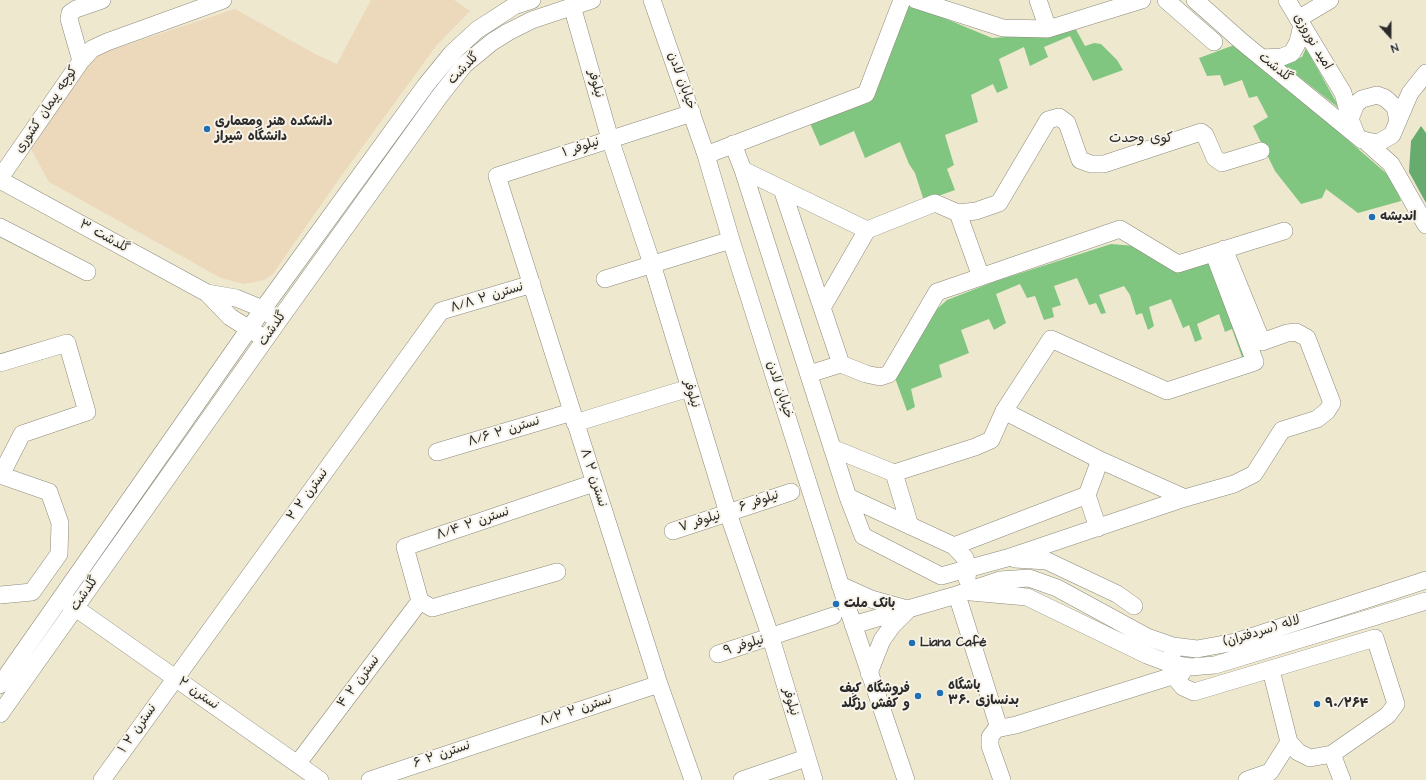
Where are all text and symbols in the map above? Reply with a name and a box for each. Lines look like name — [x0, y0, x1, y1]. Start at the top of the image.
street label: امید نوروزی — [1289, 11, 1335, 73]
north arrow — [1370, 16, 1410, 56]
text: N — [1389, 39, 1400, 56]
street label: گلدشت — [445, 50, 483, 88]
street label: خیابان لادن — [663, 50, 699, 112]
street label: گلدشت — [1255, 50, 1295, 86]
street label: کوچه پیمان کشوری — [12, 64, 82, 156]
street label: نیلوفر — [584, 68, 606, 100]
place label: دانشکده هنر‌ ومعماری دانشگاه شیراز — [215, 114, 332, 145]
marker: دانشکده هنر‌ ومعماری دانشگاه شیراز — [202, 124, 212, 134]
district label: کوی وحدت — [1109, 131, 1173, 147]
street label: ۱ نیلوفر — [560, 135, 602, 161]
place label: اندیشه — [1380, 209, 1416, 225]
marker: اندیشه — [1367, 212, 1377, 222]
street label: گلدشت ۳ — [76, 217, 132, 257]
street label: ۸/۸ نسترن ۲ — [449, 279, 525, 317]
street label: گلدشت — [256, 309, 290, 349]
street label: خیابان لادن — [762, 359, 796, 421]
street label: نیلوفر — [679, 378, 703, 410]
street label: ۸/۶ نسترن ۲ — [466, 414, 542, 450]
street label: ۸ نسترن ۲ — [576, 447, 610, 509]
street label: ۲ نسترن ۲ — [284, 466, 332, 524]
street label: ۶ نیلوفر — [737, 488, 781, 516]
street label: ۸/۴ نسترن ۲ — [434, 504, 512, 544]
street label: ۷ نیلوفر — [677, 508, 723, 536]
street label: گلدشت — [68, 574, 102, 614]
place label: بانک ملت — [844, 596, 895, 612]
marker: بانک ملت — [831, 599, 841, 609]
street label: لاله (سردفتران) — [1222, 613, 1302, 651]
street label: ۹ نیلوفر — [722, 632, 766, 660]
place label: Liana Café — [920, 635, 986, 651]
marker: Liana Café — [907, 638, 917, 648]
street label: ۴ نسترن ۲ — [334, 653, 384, 711]
street label: نسترن ۲ — [175, 674, 221, 714]
place label: باشگاه بدنسازی ۳۶۰ — [948, 678, 1019, 709]
place label: فروشگاه کیف و کفش رزگلد — [839, 681, 910, 712]
street label: نیلوفر — [778, 686, 802, 718]
marker: باشگاه بدنسازی ۳۶۰ — [935, 688, 945, 698]
marker: فروشگاه کیف و کفش رزگلد — [913, 691, 923, 701]
street label: ۸/۲ نسترن ۲ — [538, 692, 614, 730]
place label: ۹۰/۲۶۴ — [1325, 696, 1369, 712]
marker: ۹۰/۲۶۴ — [1312, 699, 1322, 709]
street label: ۱ نسترن ۲ — [115, 702, 161, 756]
street label: ۶ نسترن ۲ — [411, 738, 473, 772]

